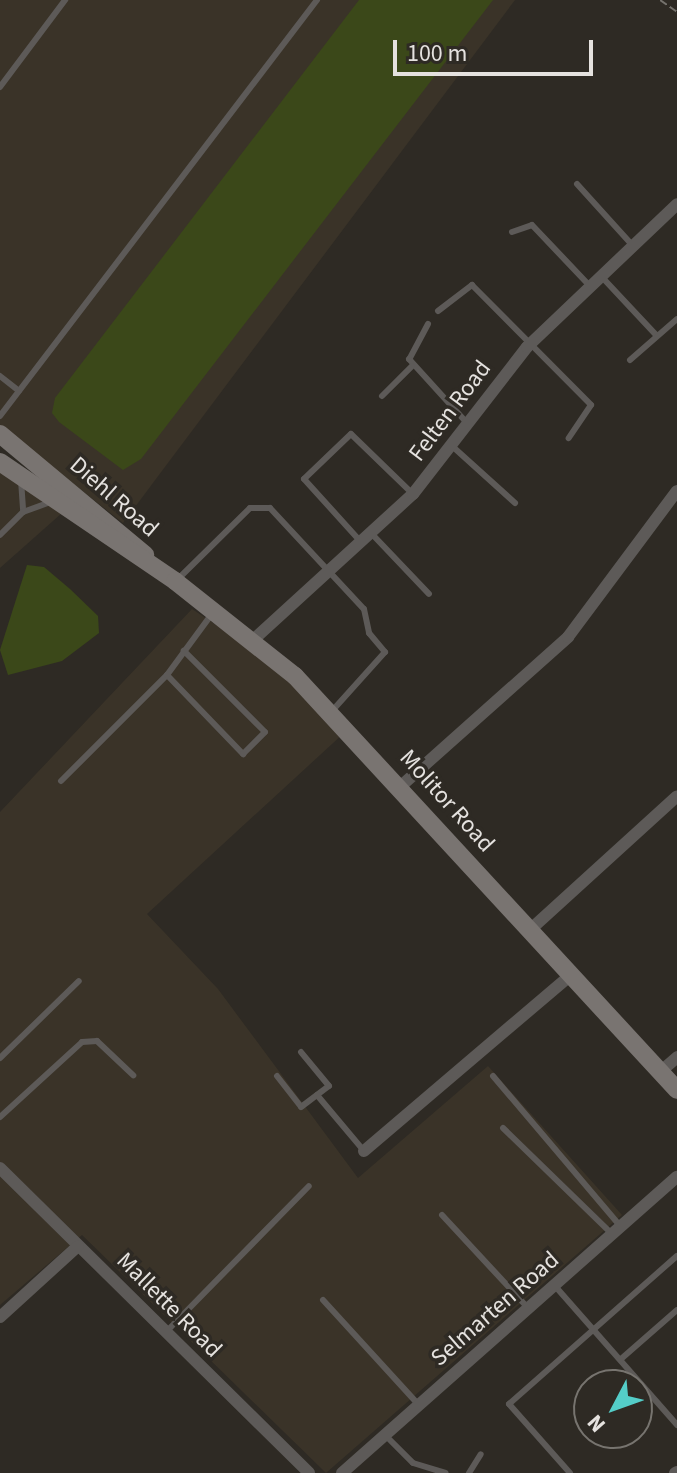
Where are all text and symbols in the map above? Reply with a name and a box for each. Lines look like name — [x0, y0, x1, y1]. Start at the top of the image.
scale bar — [397, 24, 597, 74]
text: 100 m — [407, 36, 467, 71]
street label: Felten Road — [403, 355, 497, 467]
street label: Diehl Road — [64, 451, 164, 543]
street label: Molitor Road — [394, 744, 500, 858]
street label: Mallette Road — [110, 1246, 228, 1364]
street label: Selmarten Road — [425, 1246, 565, 1372]
north arrow — [573, 1369, 653, 1449]
text: N — [580, 1407, 613, 1439]

